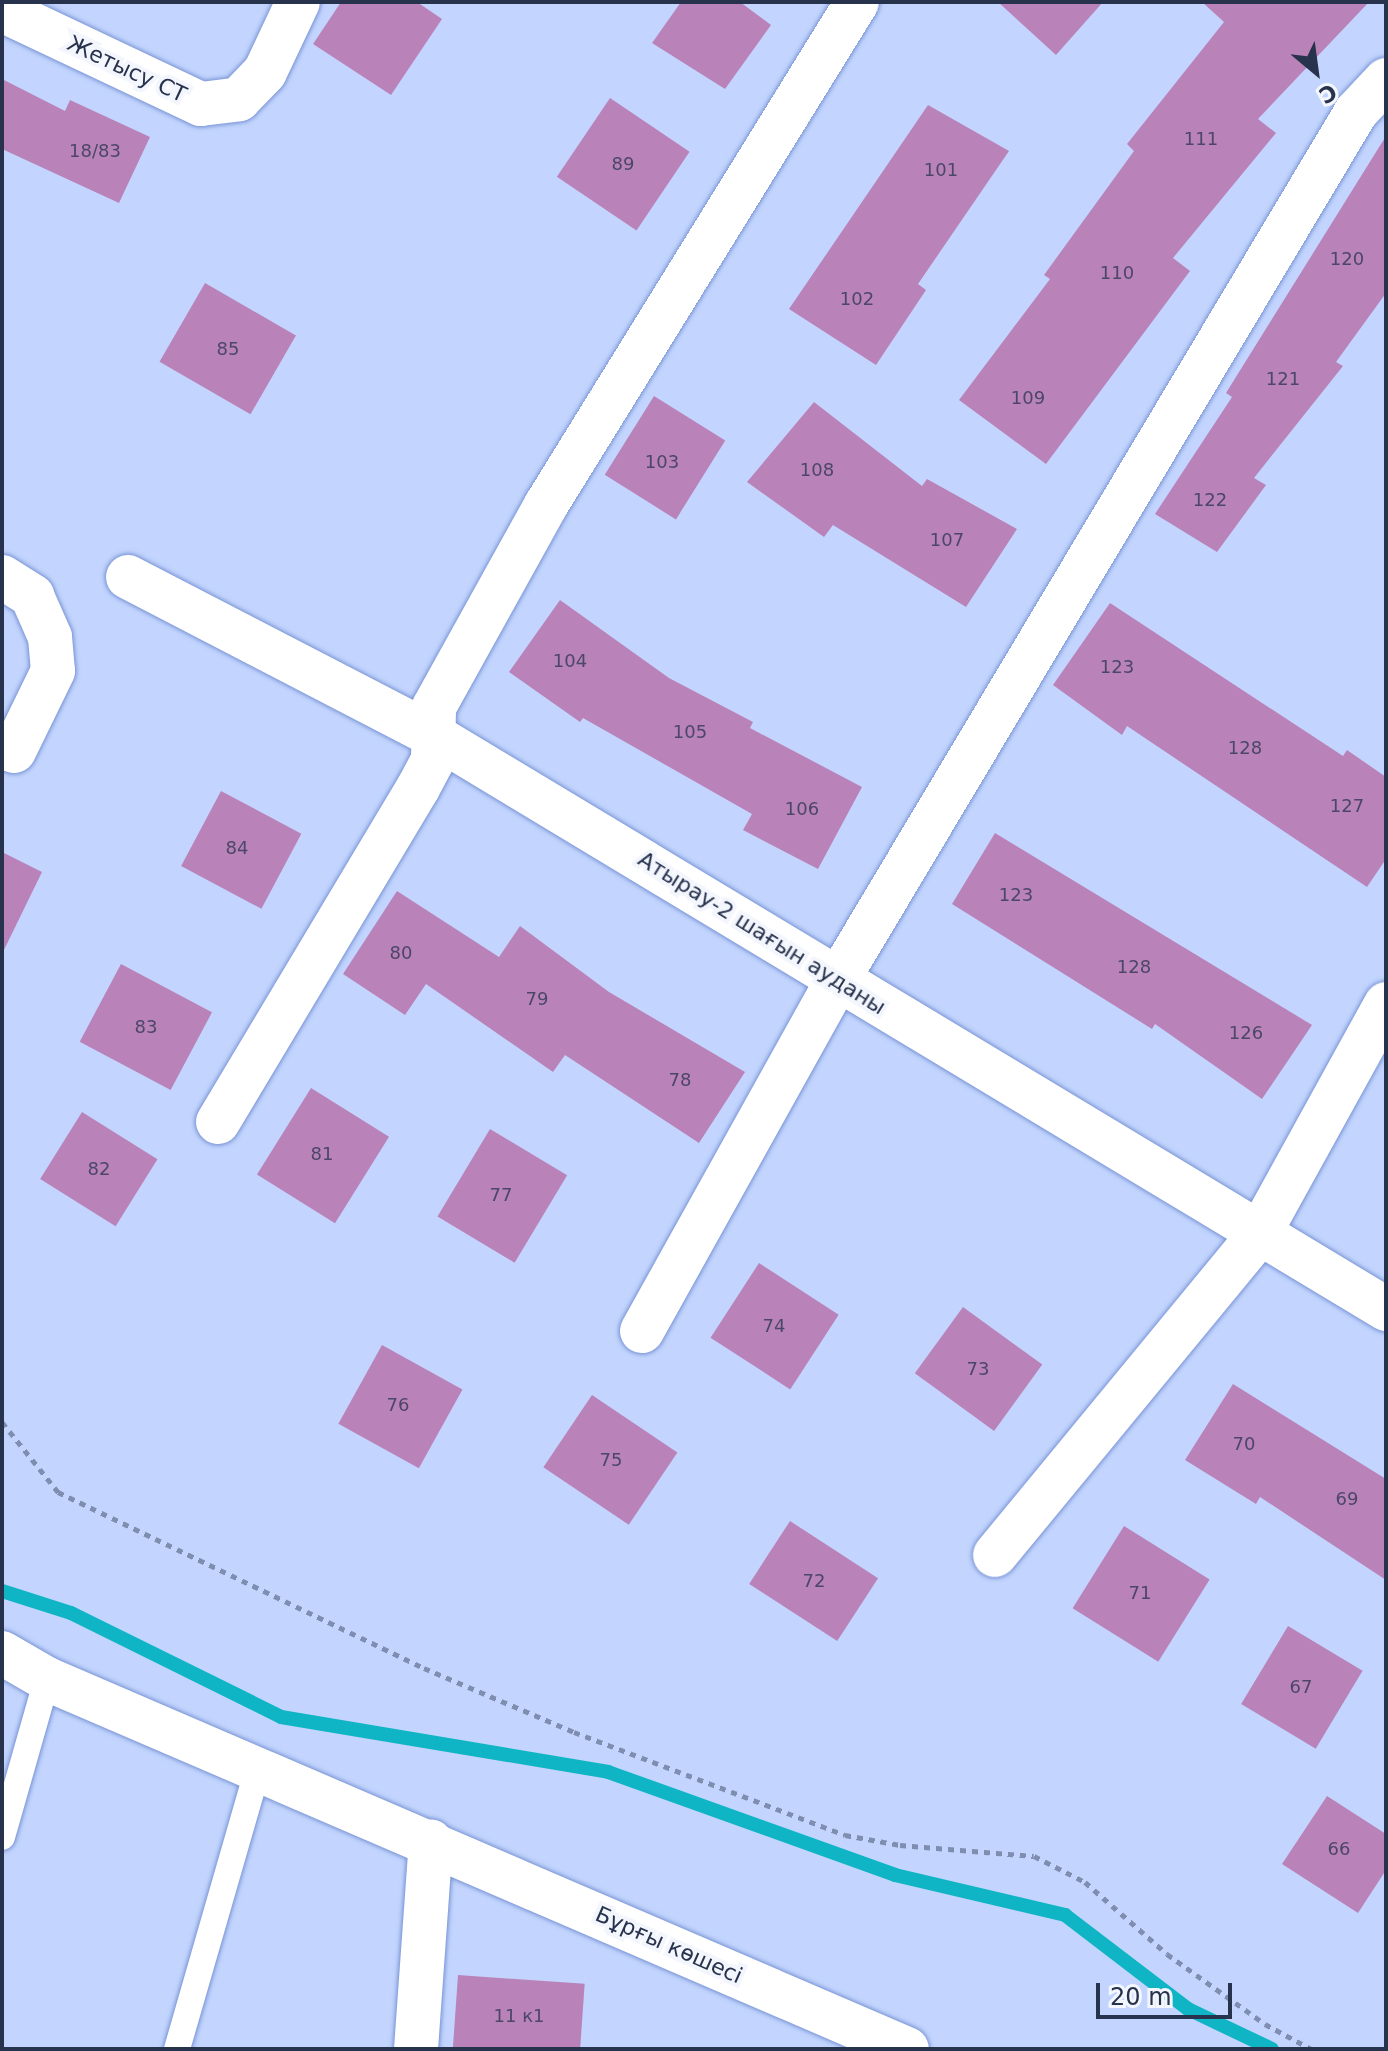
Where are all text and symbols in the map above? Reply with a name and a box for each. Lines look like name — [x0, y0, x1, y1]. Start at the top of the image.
street label: Жетысу СТ — [63, 30, 191, 108]
north arrow — [1276, 32, 1356, 112]
text: С — [1315, 79, 1341, 108]
house number: 111 — [1184, 128, 1218, 150]
house number: 18/83 — [69, 140, 121, 162]
house number: 89 — [612, 153, 634, 175]
house number: 101 — [924, 159, 958, 181]
house number: 120 — [1330, 248, 1364, 270]
house number: 110 — [1100, 262, 1134, 284]
house number: 102 — [840, 288, 874, 310]
house number: 85 — [217, 338, 239, 360]
house number: 121 — [1266, 368, 1300, 390]
house number: 109 — [1011, 387, 1045, 409]
house number: 103 — [645, 451, 679, 473]
house number: 108 — [800, 459, 834, 481]
house number: 122 — [1193, 489, 1227, 511]
house number: 107 — [930, 529, 964, 551]
house number: 104 — [553, 650, 587, 672]
house number: 123 — [1100, 656, 1134, 678]
house number: 105 — [673, 721, 707, 743]
house number: 128 — [1228, 737, 1262, 759]
house number: 127 — [1330, 795, 1364, 817]
house number: 106 — [785, 798, 819, 820]
house number: 84 — [226, 837, 248, 859]
street label: Атырау-2 шағын ауданы — [633, 846, 891, 1020]
house number: 123 — [999, 884, 1033, 906]
house number: 80 — [390, 942, 412, 964]
house number: 128 — [1117, 956, 1151, 978]
house number: 79 — [526, 988, 548, 1010]
house number: 83 — [135, 1016, 157, 1038]
house number: 126 — [1229, 1022, 1263, 1044]
house number: 78 — [669, 1069, 691, 1091]
house number: 81 — [311, 1143, 333, 1165]
house number: 82 — [88, 1158, 110, 1180]
house number: 77 — [490, 1184, 512, 1206]
house number: 74 — [763, 1315, 785, 1337]
house number: 73 — [967, 1358, 989, 1380]
house number: 76 — [387, 1394, 409, 1416]
house number: 70 — [1233, 1433, 1255, 1455]
house number: 75 — [600, 1449, 622, 1471]
house number: 69 — [1336, 1488, 1358, 1510]
house number: 72 — [803, 1570, 825, 1592]
house number: 71 — [1129, 1582, 1151, 1604]
house number: 67 — [1290, 1676, 1312, 1698]
house number: 66 — [1328, 1838, 1350, 1860]
street label: Бұрғы көшесі — [591, 1901, 747, 1989]
scale bar — [1100, 1967, 1236, 2017]
text: 20 m — [1110, 1983, 1172, 2011]
house number: 11 к1 — [494, 2005, 544, 2027]

